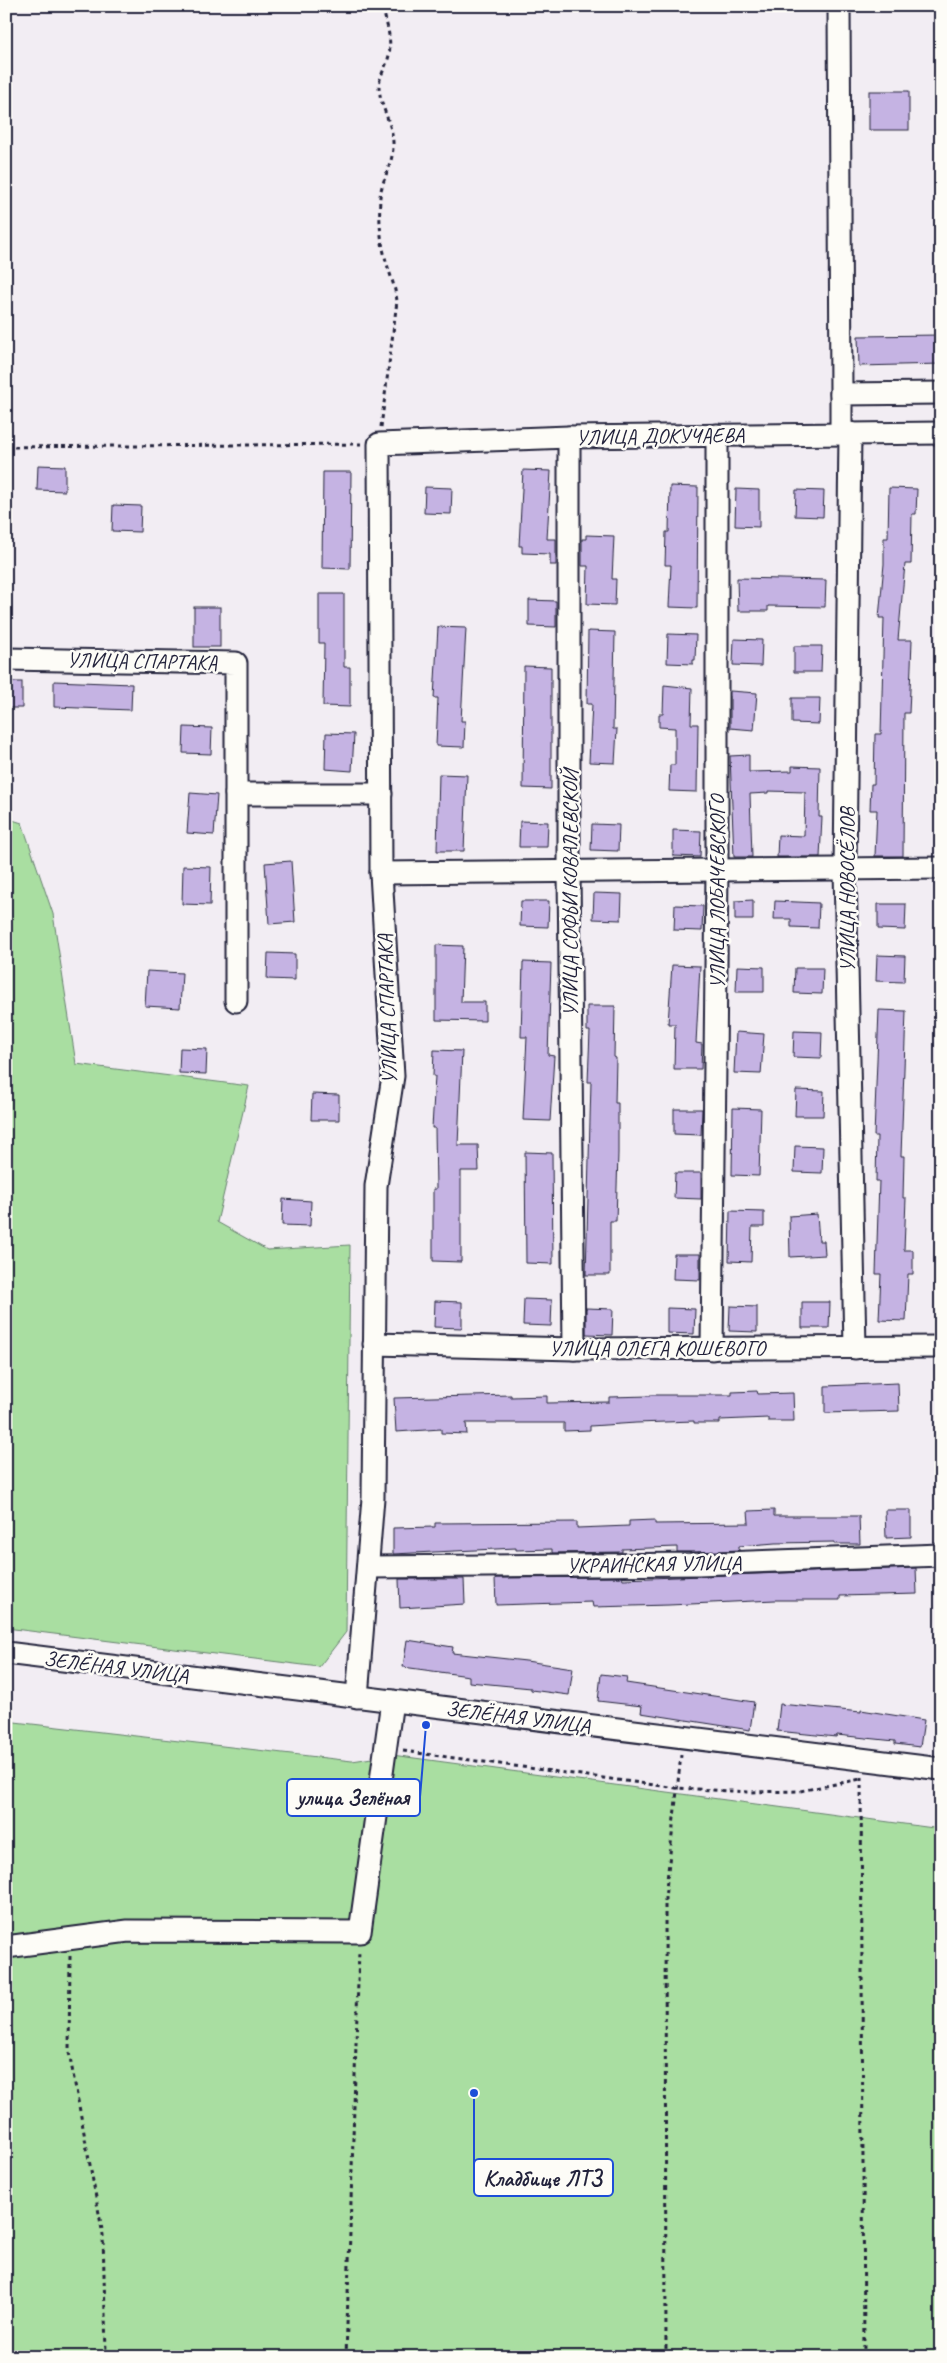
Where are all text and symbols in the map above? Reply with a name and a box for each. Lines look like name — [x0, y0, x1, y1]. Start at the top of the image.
street label: УЛИЦА ДОКУЧАЕВА — [576, 422, 745, 450]
street label: УЛИЦА СПАРТАКА — [67, 647, 218, 675]
street label: УЛИЦА СОФЬИ КОВАЛЕВСКОЙ — [557, 766, 583, 1017]
street label: УЛИЦА ЛОБАЧЕВСКОГО — [704, 793, 730, 989]
street label: УЛИЦА НОВОСЁЛОВ — [834, 805, 860, 972]
street label: УЛИЦА СПАРТАКА — [371, 933, 403, 1084]
street label: УЛИЦА ОЛЕГА КОШЕВОГО — [549, 1335, 768, 1361]
street label: УКРАИНСКАЯ УЛИЦА — [566, 1549, 742, 1579]
street label: ЗЕЛЁНАЯ УЛИЦА — [42, 1645, 190, 1689]
street label: ЗЕЛЁНАЯ УЛИЦА — [444, 1695, 592, 1739]
callout: улица Зелёная — [287, 1779, 420, 1816]
text: улица Зелёная — [295, 1784, 412, 1812]
callout: Кладбище ЛТЗ — [474, 2159, 613, 2196]
text: Кладбище ЛТЗ — [484, 2165, 603, 2193]

